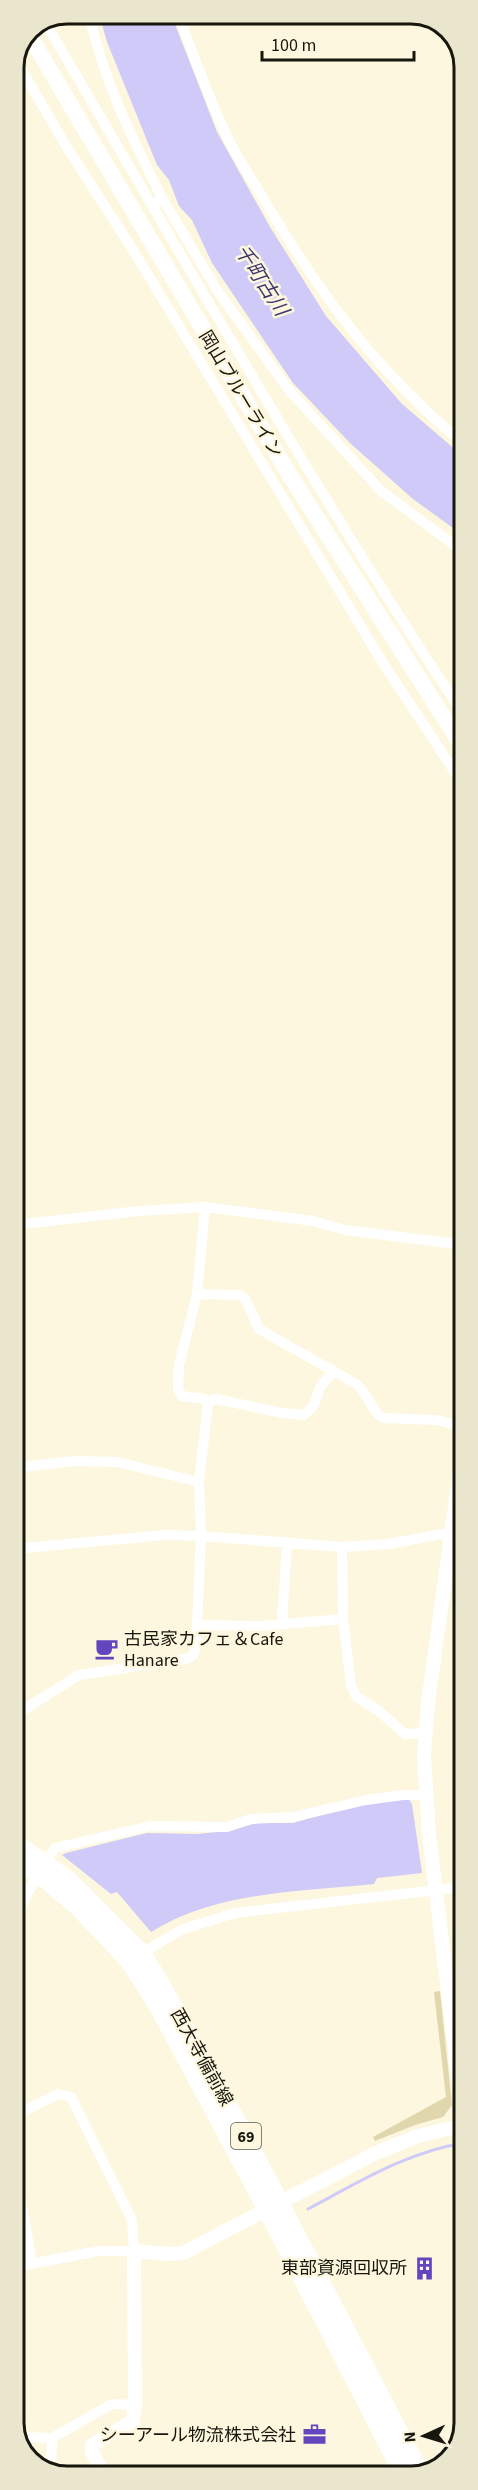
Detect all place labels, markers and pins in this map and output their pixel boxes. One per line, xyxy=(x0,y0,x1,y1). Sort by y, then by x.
place label: 古民家カフェ＆Cafe Hanare xyxy=(124,1627,283,1673)
cafe icon: 古民家カフェ＆Cafe Hanare xyxy=(93,1636,119,1662)
building icon: 東部資源回収所 xyxy=(412,2255,438,2281)
place label: 東部資源回収所 xyxy=(281,2256,407,2281)
office icon: シーアール物流株式会社 xyxy=(301,2422,327,2448)
place label: シーアール物流株式会社 xyxy=(100,2423,296,2448)

